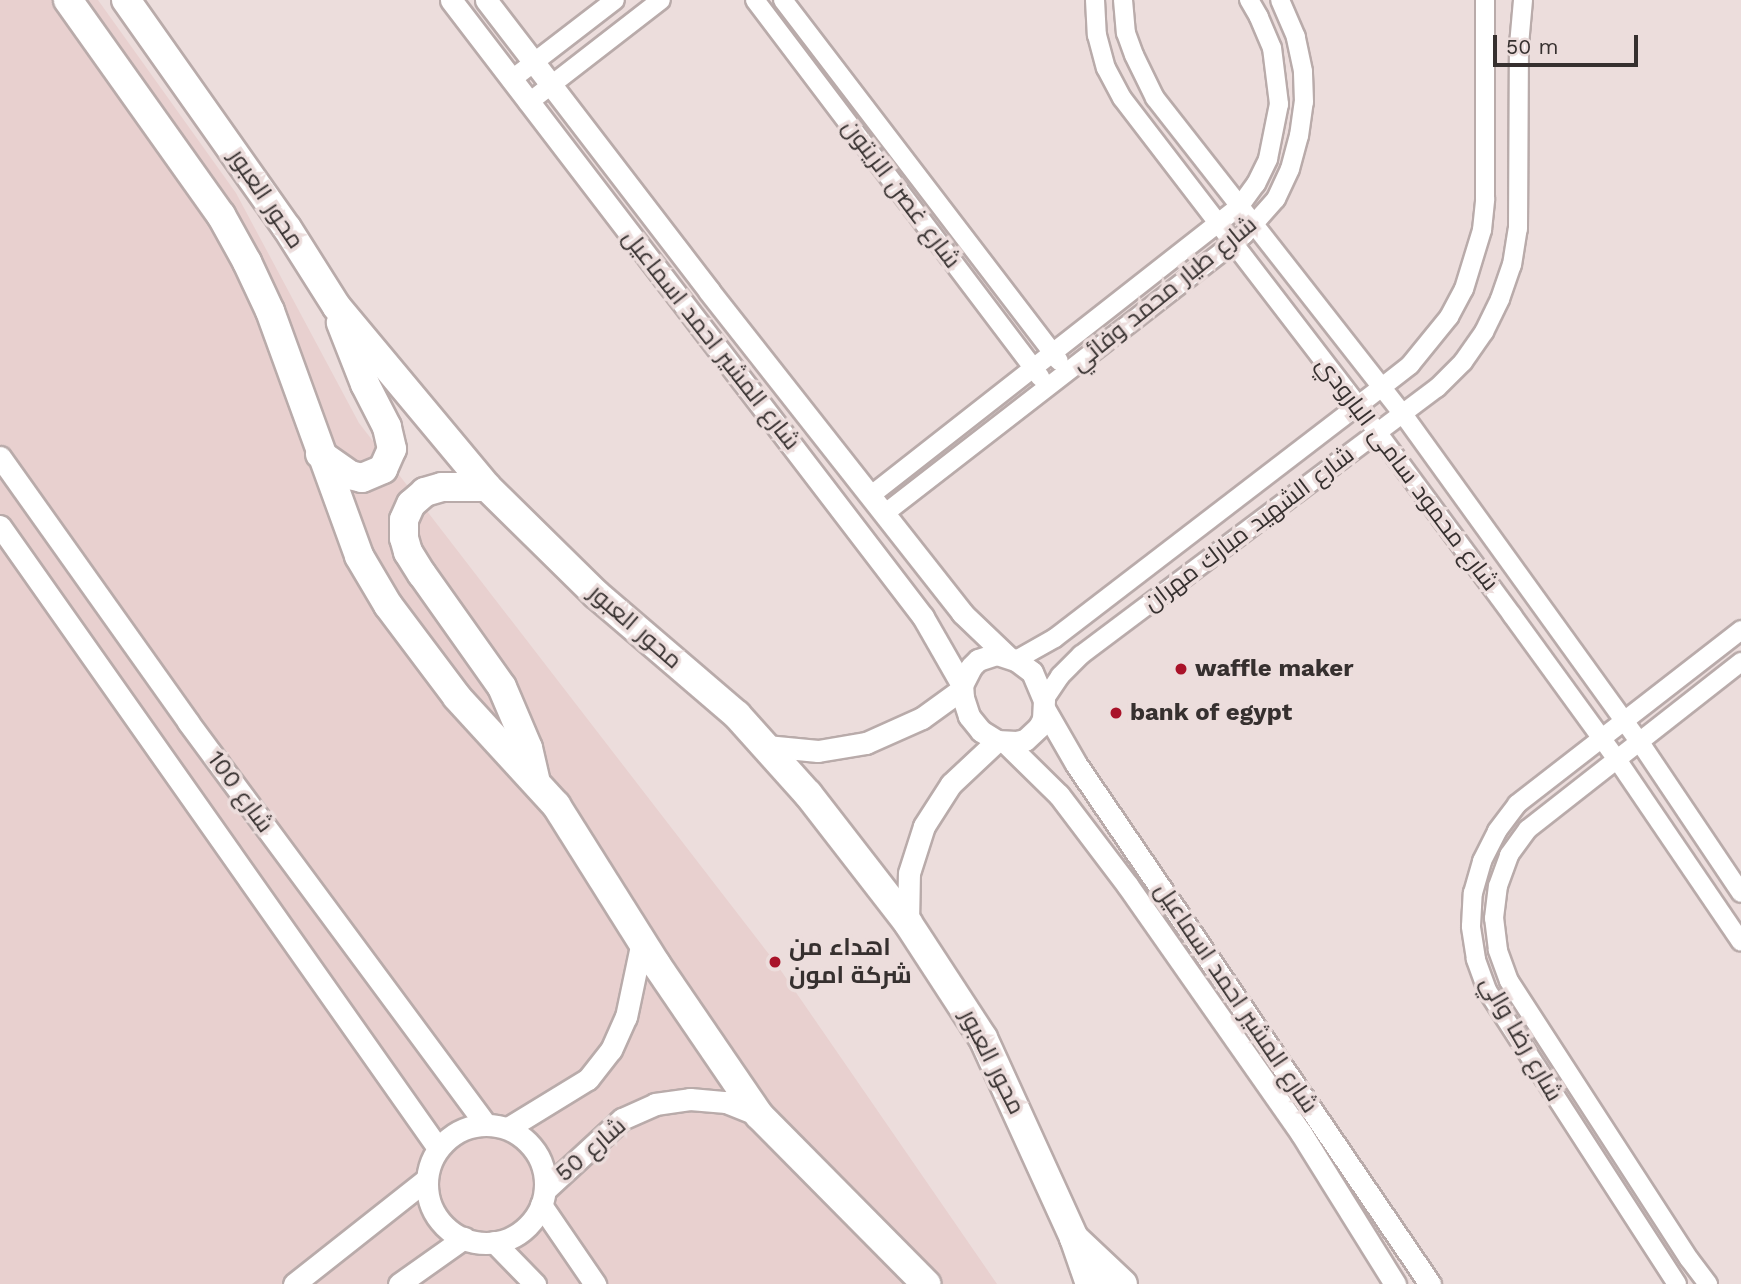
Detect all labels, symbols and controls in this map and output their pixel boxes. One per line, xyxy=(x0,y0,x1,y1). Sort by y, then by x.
scale bar xyxy=(1496,21,1641,65)
text: 50 m xyxy=(1506,34,1558,59)
street label: شارع غصن الزيتون xyxy=(836,114,966,274)
street label: محور العبور xyxy=(222,144,310,254)
street label: شارع طيار محمد وفائي xyxy=(1065,210,1263,378)
street label: شارع المشير احمد اسماعيل xyxy=(616,224,806,456)
street label: شارع محمود سامى البارودي xyxy=(1309,351,1505,597)
street label: شارع الشهيد مبارك مهران xyxy=(1138,440,1360,618)
street label: محور العبور xyxy=(583,579,687,675)
place label: waffle maker xyxy=(1195,655,1353,683)
marker: waffle maker xyxy=(1173,661,1189,677)
place label: bank of egypt xyxy=(1130,699,1293,727)
marker: bank of egypt xyxy=(1108,705,1124,721)
street label: شارع 100 xyxy=(201,746,279,838)
street label: شارع المشير احمد اسماعيل xyxy=(1148,877,1324,1119)
place label: اهداء من شركة امون xyxy=(789,934,912,990)
marker: اهداء من شركة امون xyxy=(767,954,783,970)
street label: شارع رضا والي xyxy=(1474,971,1568,1107)
street label: محور العبور xyxy=(953,1005,1031,1119)
street label: شارع 50 xyxy=(550,1112,632,1188)

